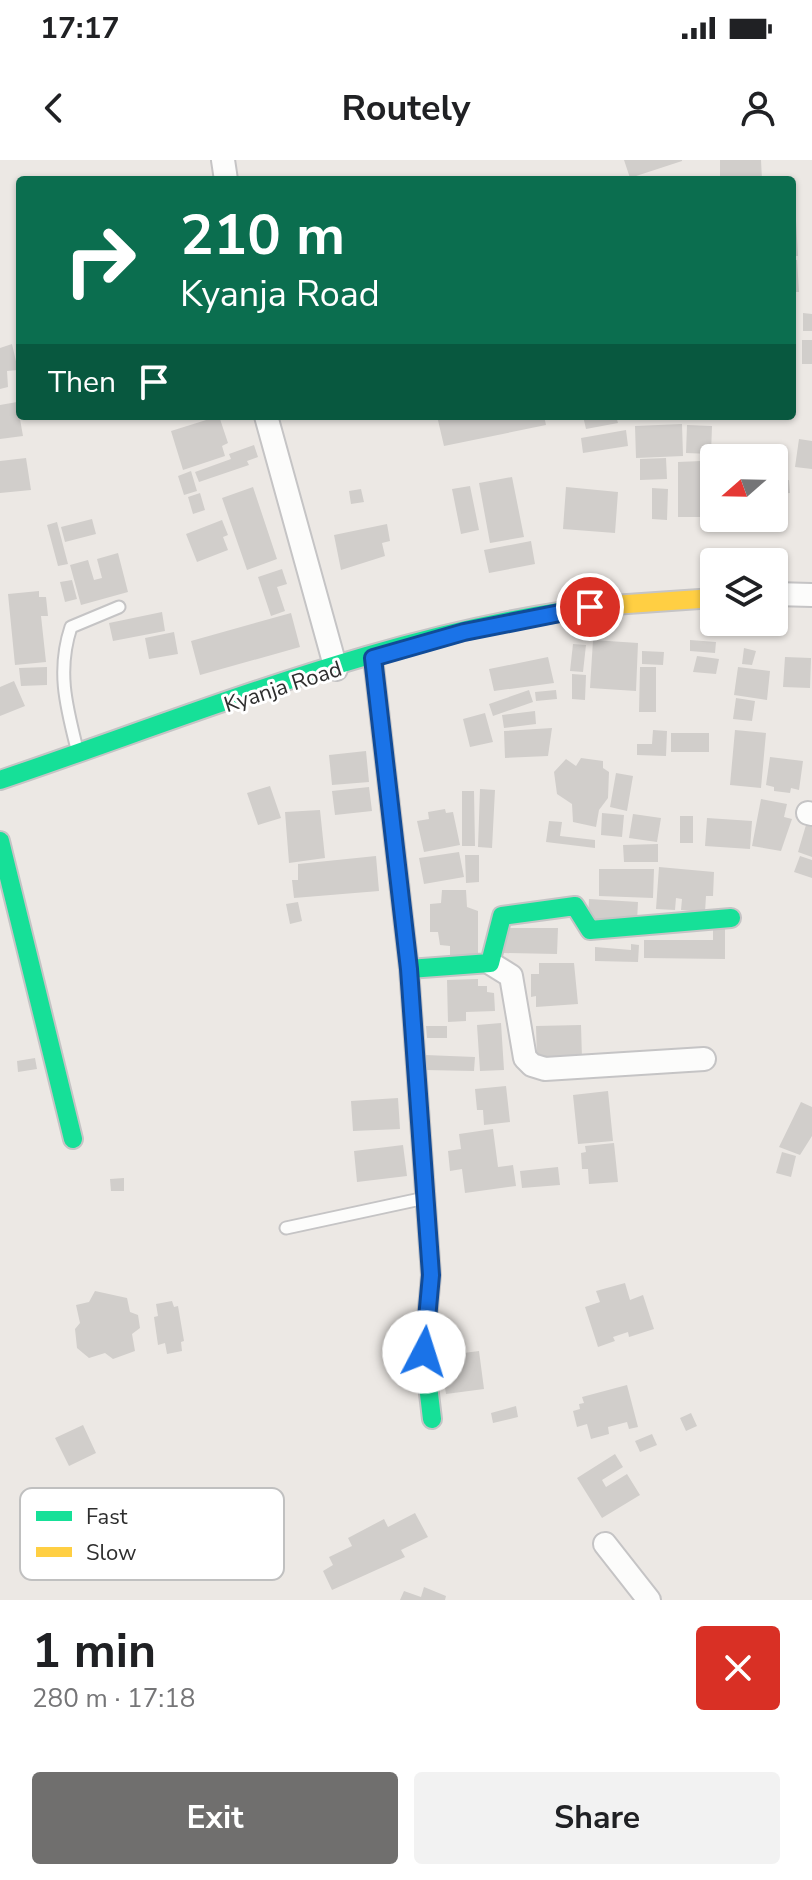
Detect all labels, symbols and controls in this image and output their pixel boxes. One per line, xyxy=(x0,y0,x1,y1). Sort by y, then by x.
text: 17:17 xyxy=(40,8,119,49)
text: Routely xyxy=(342,84,470,133)
icon: back xyxy=(32,86,76,130)
icon: person xyxy=(736,86,780,130)
text: 210 m xyxy=(180,197,345,274)
icon: right xyxy=(48,208,152,312)
text: Kyanja Road xyxy=(180,270,380,319)
icon: arrive xyxy=(132,360,176,404)
text: Then xyxy=(48,362,116,403)
north arrow xyxy=(700,444,788,532)
map controls xyxy=(700,444,788,636)
button: layers xyxy=(700,548,788,636)
pin xyxy=(556,573,624,641)
icon: arrive xyxy=(568,585,612,629)
street label: Kyanja Road xyxy=(220,654,346,720)
position arrow xyxy=(382,1310,466,1394)
legend xyxy=(20,1488,284,1580)
text: Fast xyxy=(86,1502,128,1532)
text: Slow xyxy=(86,1538,137,1568)
text: 1 min xyxy=(32,1618,156,1684)
button: close xyxy=(696,1626,780,1710)
text: 280 m · 17:18 xyxy=(32,1681,195,1716)
button: Exit xyxy=(32,1772,398,1864)
button: Share xyxy=(414,1772,780,1864)

